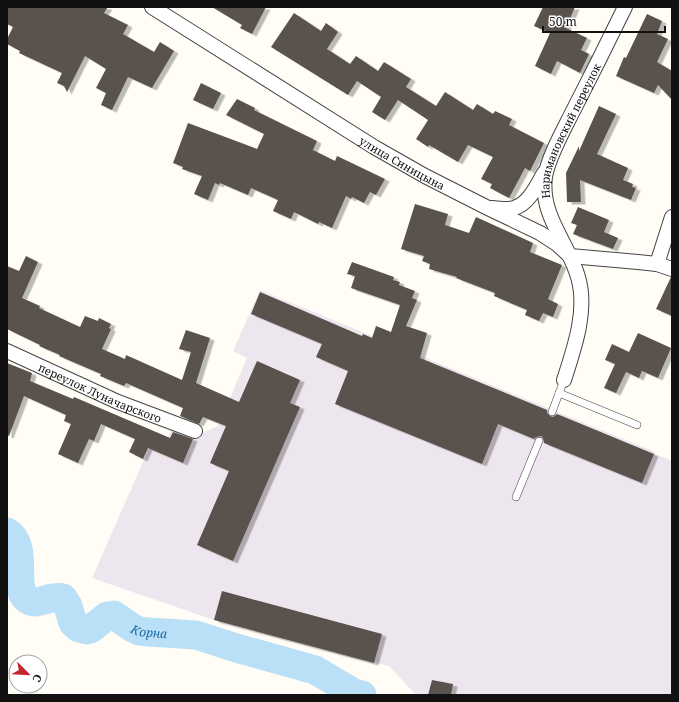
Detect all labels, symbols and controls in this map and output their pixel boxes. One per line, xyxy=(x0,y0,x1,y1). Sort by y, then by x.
scale bar xyxy=(543,8,665,34)
text: 50 m xyxy=(549,13,577,30)
street label: Наримановский переулок xyxy=(537,60,604,199)
street label: улица Синицына xyxy=(357,132,448,193)
street label: переулок Луначарского xyxy=(36,359,164,425)
water label: Корна xyxy=(127,619,168,642)
north arrow xyxy=(8,654,48,694)
text: С xyxy=(29,672,46,685)

